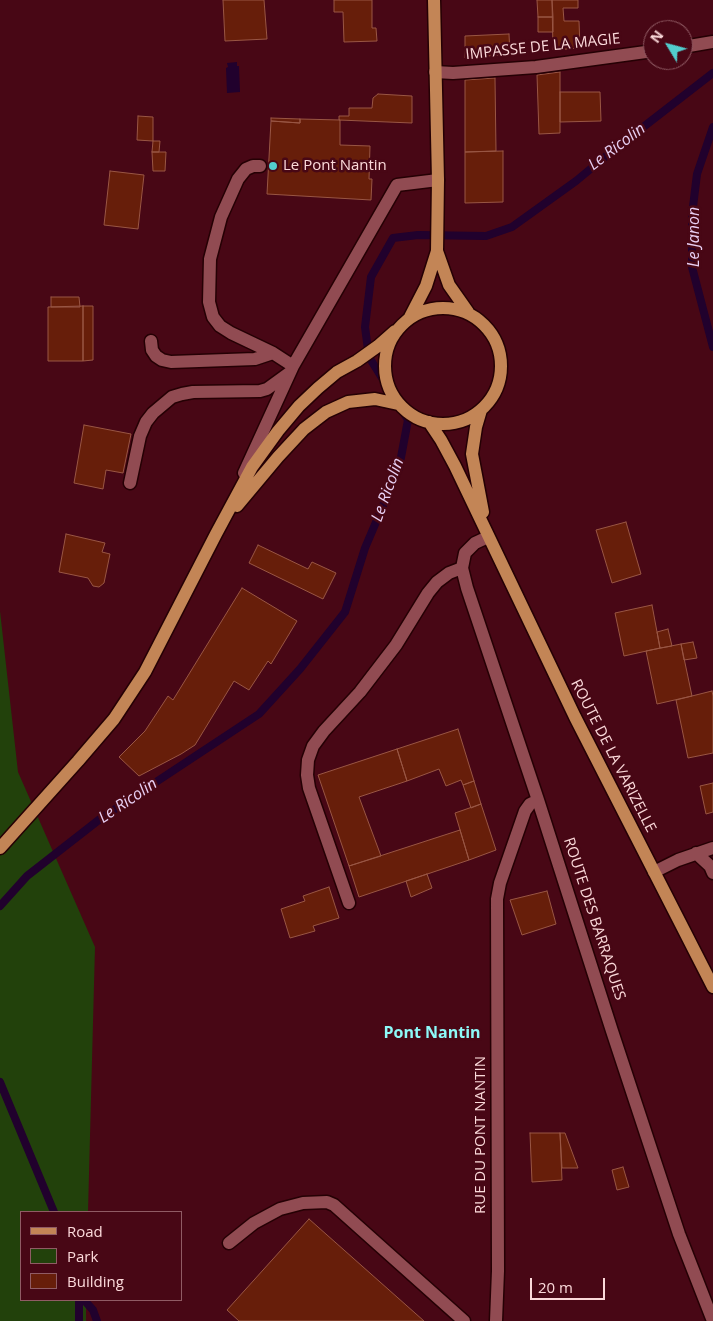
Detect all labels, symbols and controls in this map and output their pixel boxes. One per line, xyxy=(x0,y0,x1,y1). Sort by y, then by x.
north arrow xyxy=(643,20,693,70)
text: N xyxy=(645,26,667,47)
street label: IMPASSE DE LA MAGIE xyxy=(465,30,621,64)
water label: Le Ricolin xyxy=(585,119,649,175)
place label: Le Pont Nantin xyxy=(283,157,387,175)
marker: Le Pont Nantin xyxy=(267,160,279,172)
water label: Le Janon xyxy=(684,207,704,267)
water label: Le Ricolin xyxy=(368,455,408,525)
street label: ROUTE DE LA VARIZELLE xyxy=(567,676,659,836)
water label: Le Ricolin xyxy=(95,774,161,828)
street label: ROUTE DES BARRAQUES xyxy=(559,835,629,1003)
district label: Pont Nantin xyxy=(383,1023,481,1043)
street label: RUE DU PONT NANTIN xyxy=(472,1056,490,1214)
legend xyxy=(20,1211,182,1301)
text: Road xyxy=(67,1221,103,1241)
text: Park xyxy=(67,1246,98,1266)
scale bar xyxy=(533,1268,608,1300)
text: Building xyxy=(67,1271,124,1291)
text: 20 m xyxy=(538,1277,573,1297)

